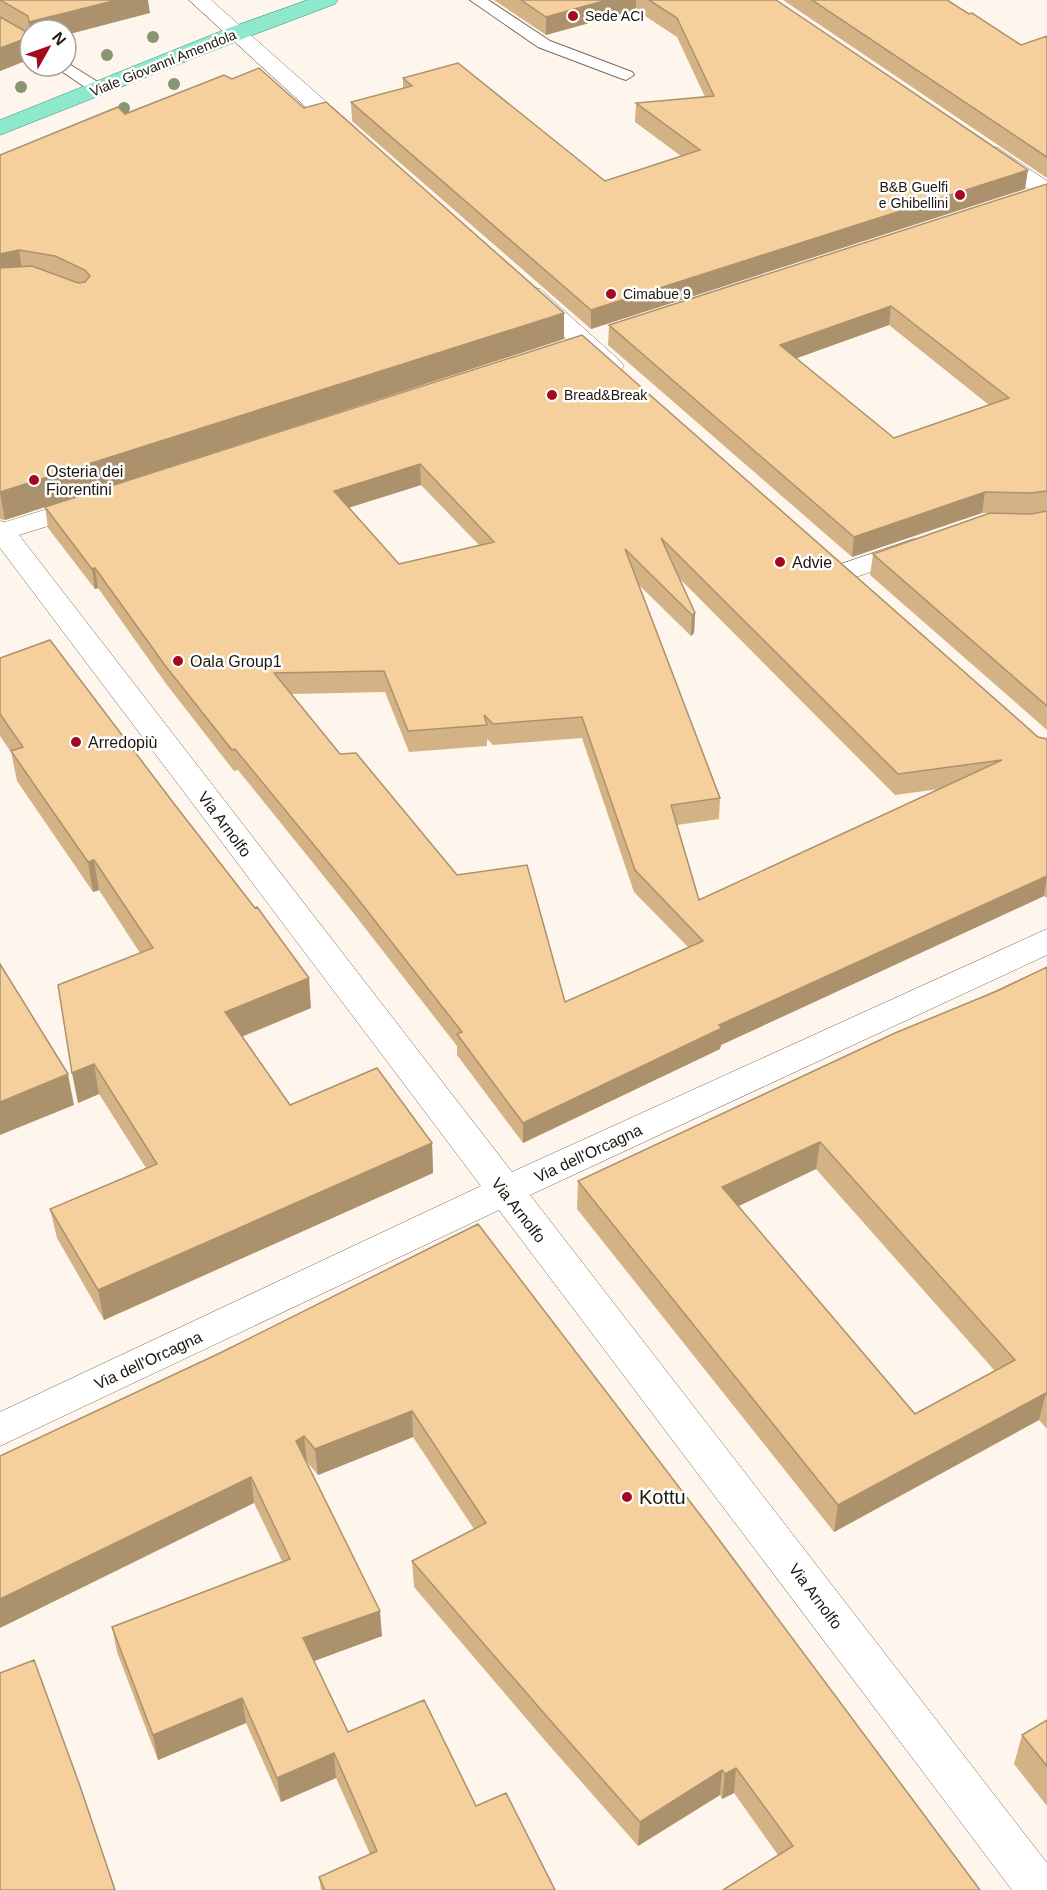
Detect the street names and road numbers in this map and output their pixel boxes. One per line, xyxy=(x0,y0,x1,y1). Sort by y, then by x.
street label: Viale Giovanni Amendola xyxy=(88,26,239,100)
street label: Via Arnolfo xyxy=(195,788,255,860)
street label: Via dell'Orcagna xyxy=(532,1121,645,1186)
street label: Via Arnolfo xyxy=(488,1175,549,1246)
street label: Via dell'Orcagna xyxy=(92,1328,205,1393)
street label: Via Arnolfo xyxy=(786,1560,846,1632)

